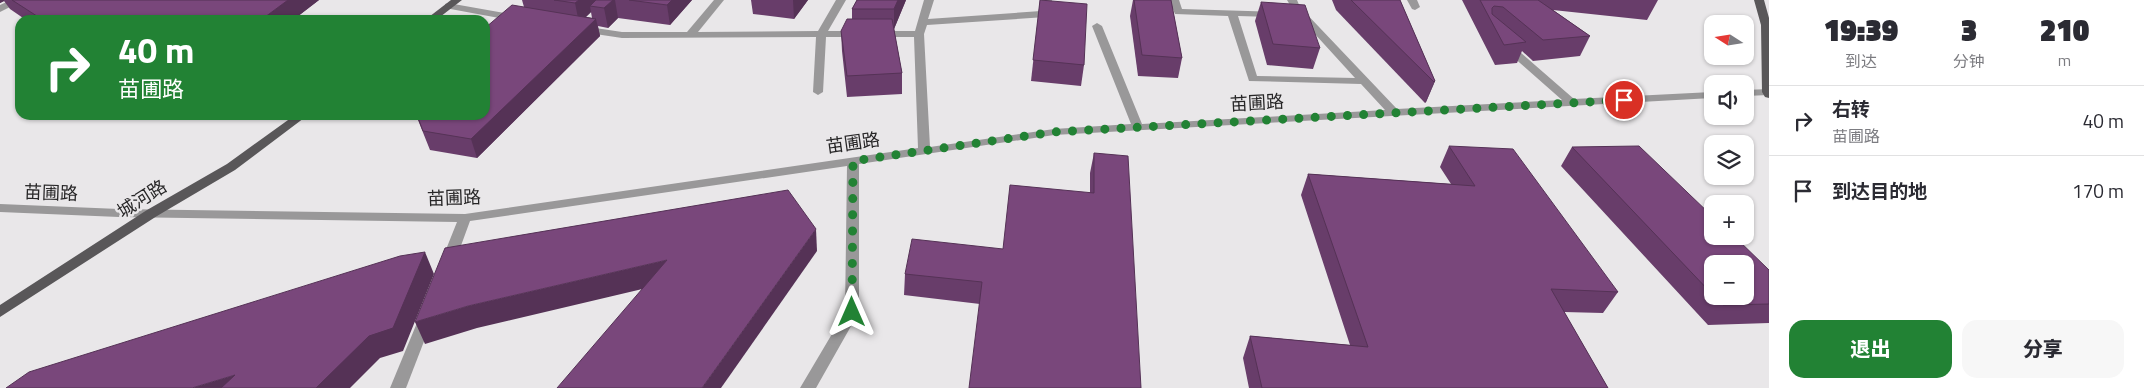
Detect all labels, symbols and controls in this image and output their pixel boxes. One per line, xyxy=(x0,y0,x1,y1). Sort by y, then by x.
text: 19:39 xyxy=(1824,7,1898,53)
text: 3 xyxy=(1961,7,1977,53)
text: 210 xyxy=(2040,7,2089,53)
north arrow xyxy=(1704,15,1754,65)
map controls xyxy=(1704,15,1754,305)
text: 40 m xyxy=(118,23,194,77)
icon: right xyxy=(35,35,100,100)
text: m xyxy=(2058,48,2071,72)
text: 到达 xyxy=(1845,49,1877,73)
text: 分钟 xyxy=(1953,49,1985,73)
text: 苗圃路 xyxy=(118,72,184,106)
button: sound xyxy=(1704,75,1754,125)
pin xyxy=(1603,79,1645,121)
icon: arrive xyxy=(1610,86,1638,114)
street label: 苗圃路 xyxy=(1229,88,1285,117)
text: 右转 xyxy=(1832,94,1870,123)
text: 40 m xyxy=(2083,106,2124,135)
icon: right xyxy=(1789,107,1817,135)
text: 苗圃路 xyxy=(1832,124,1880,148)
street label: 苗圃路 xyxy=(824,125,882,160)
button: layers xyxy=(1704,135,1754,185)
street label: 城河路 xyxy=(112,173,172,224)
text: 到达目的地 xyxy=(1832,176,1927,205)
text: 170 m xyxy=(2072,176,2124,205)
icon: arrive xyxy=(1789,177,1817,205)
street label: 苗圃路 xyxy=(24,178,78,207)
street label: 苗圃路 xyxy=(427,183,481,212)
button: + xyxy=(1704,195,1754,245)
button: − xyxy=(1704,255,1754,305)
position arrow xyxy=(825,285,877,337)
button: 退出 xyxy=(1789,320,1952,378)
button: 分享 xyxy=(1962,320,2124,378)

